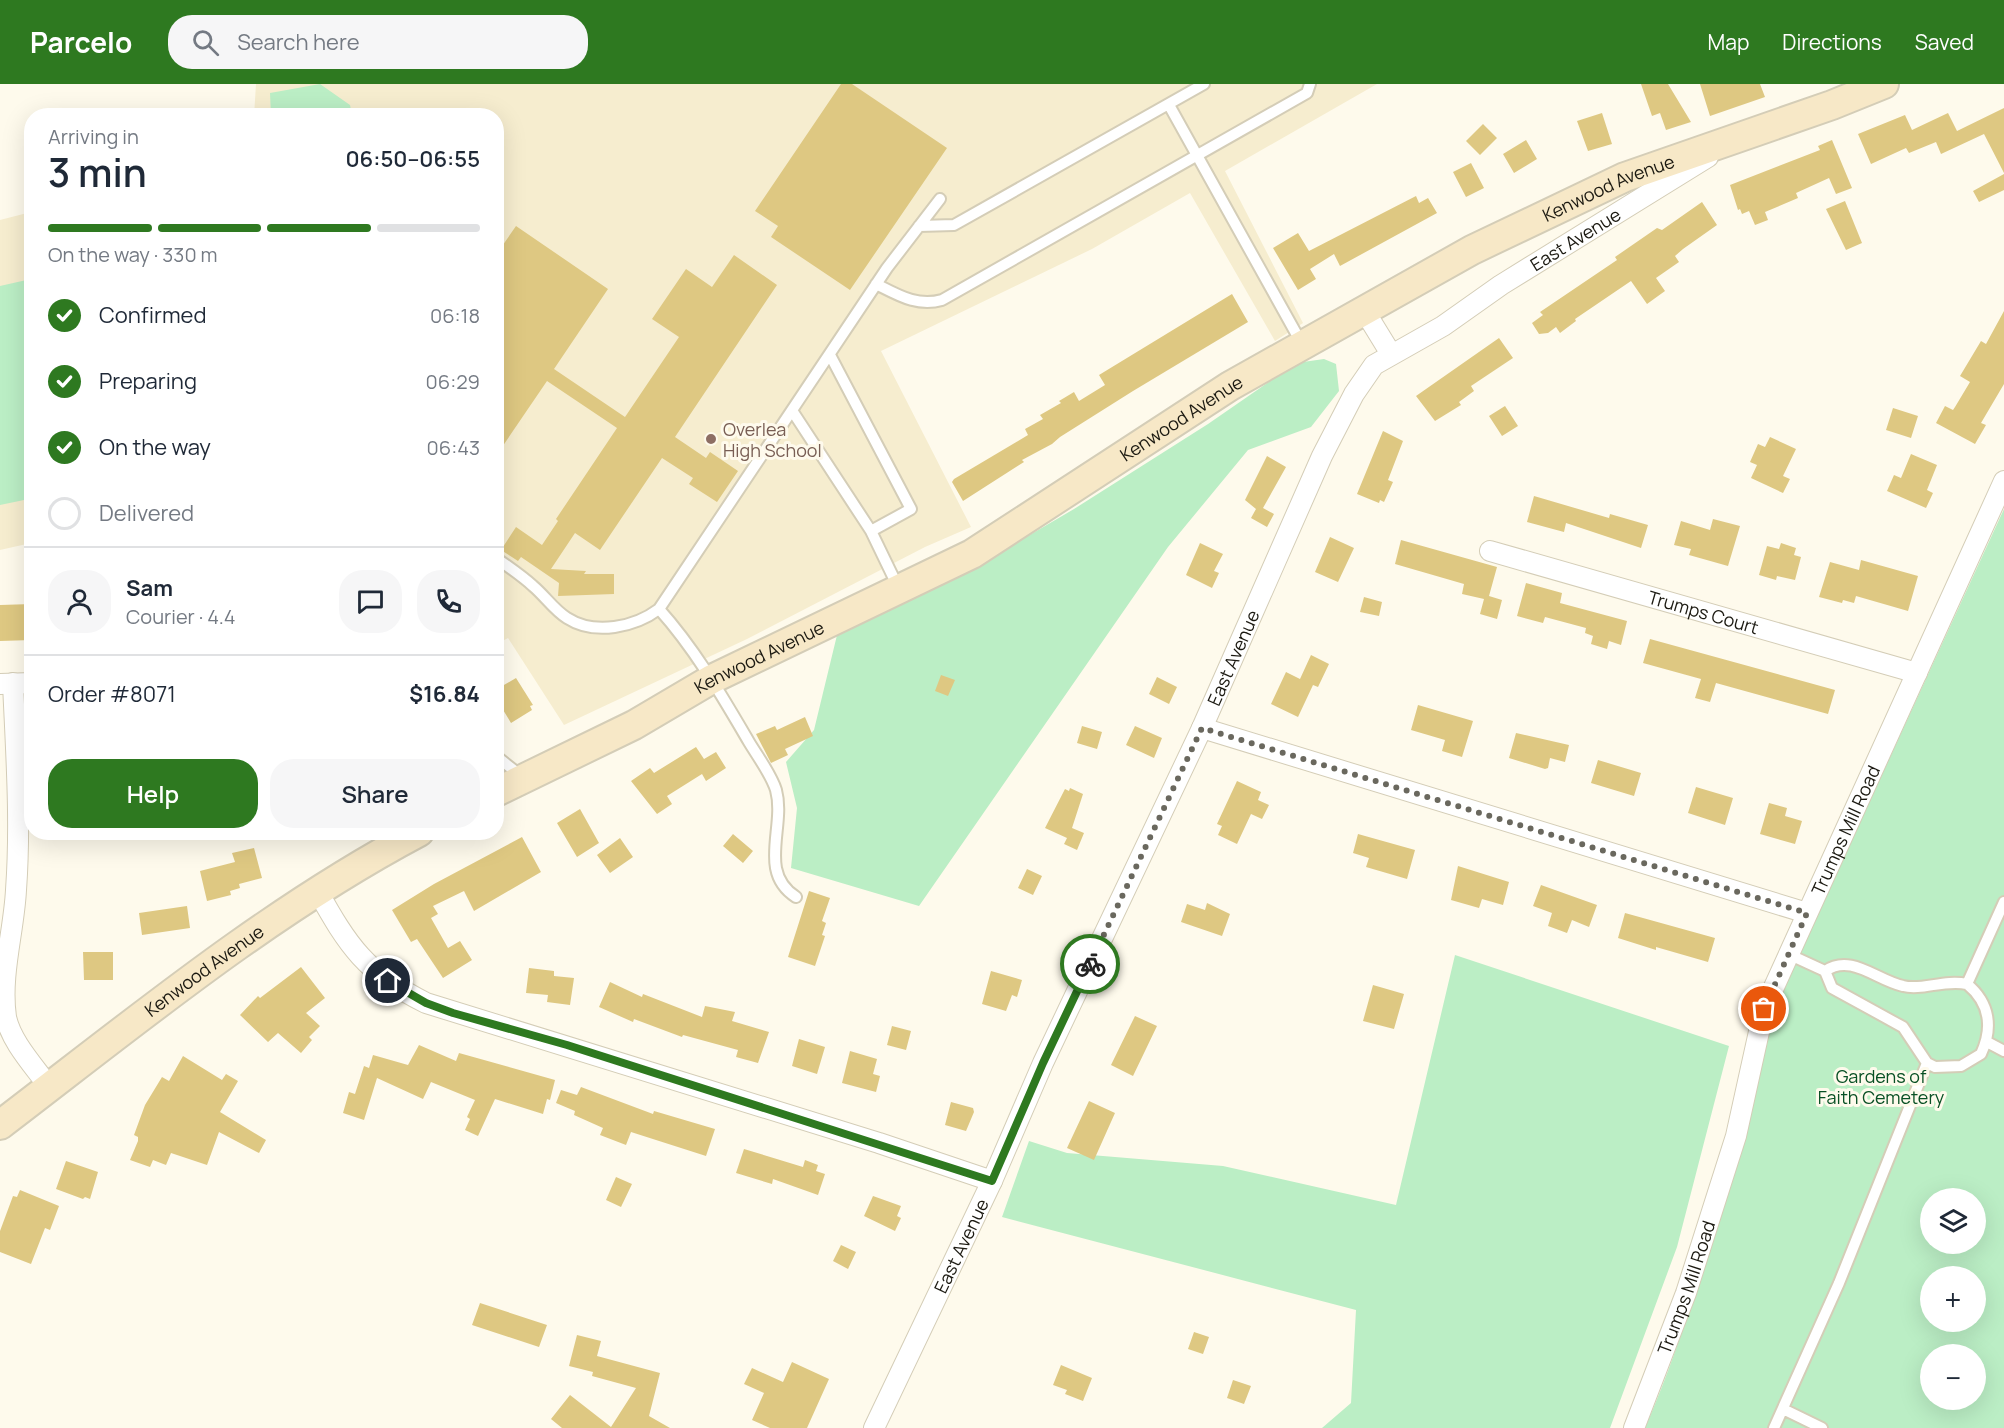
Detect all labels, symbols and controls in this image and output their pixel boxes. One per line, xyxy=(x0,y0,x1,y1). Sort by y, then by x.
search box xyxy=(168,15,588,69)
text: Parcelo xyxy=(30,23,132,61)
icon: search xyxy=(189,26,222,59)
text: Search here xyxy=(237,27,360,57)
text: Map xyxy=(1708,28,1749,56)
text: Directions xyxy=(1782,28,1882,56)
text: Saved xyxy=(1915,28,1974,56)
text: Arriving in xyxy=(48,123,139,150)
text: 06:50–06:55 xyxy=(345,144,480,174)
text: 3 min xyxy=(48,145,147,199)
street label: Kenwood Avenue xyxy=(1538,149,1677,227)
street label: East Avenue xyxy=(1525,202,1625,276)
text: On the way · 330 m xyxy=(48,241,218,268)
icon: check xyxy=(48,299,81,332)
text: Confirmed xyxy=(99,300,207,330)
text: 06:18 xyxy=(430,302,480,329)
icon: check xyxy=(48,365,81,398)
text: Preparing xyxy=(99,366,197,396)
text: 06:29 xyxy=(426,368,480,395)
street label: Kenwood Avenue xyxy=(1115,369,1247,467)
place label: Overlea High School xyxy=(723,417,822,462)
icon: check xyxy=(48,431,81,464)
text: On the way xyxy=(99,432,211,462)
marker: Overlea High School xyxy=(704,432,718,446)
text: 06:43 xyxy=(427,434,480,461)
text: Delivered xyxy=(99,498,194,528)
button: person xyxy=(48,570,111,633)
button: chat xyxy=(339,570,402,633)
button: phone xyxy=(417,570,480,633)
text: Sam xyxy=(126,573,173,603)
street label: Trumps Court xyxy=(1645,585,1762,639)
text: Courier · 4.4 xyxy=(126,603,236,630)
street label: East Avenue xyxy=(1201,606,1265,709)
street label: Kenwood Avenue xyxy=(690,615,828,699)
text: Order #8071 xyxy=(48,679,176,709)
text: $16.84 xyxy=(409,679,480,709)
button: Help xyxy=(48,759,258,828)
button: Share xyxy=(270,759,480,828)
street label: Trumps Mill Road xyxy=(1805,761,1885,899)
street label: Kenwood Avenue xyxy=(140,919,268,1022)
courier xyxy=(1060,934,1120,994)
icon: bike xyxy=(1074,948,1107,981)
pin xyxy=(362,955,413,1006)
icon: home xyxy=(371,964,404,997)
pin xyxy=(1738,983,1789,1034)
icon: bag xyxy=(1747,992,1780,1025)
park label: Gardens of Faith Cemetery xyxy=(1818,1064,1945,1109)
map controls xyxy=(1920,1188,1986,1410)
button: layers xyxy=(1920,1188,1986,1254)
street label: East Avenue xyxy=(928,1194,994,1297)
street label: Trumps Mill Road xyxy=(1652,1218,1720,1358)
button: + xyxy=(1920,1266,1986,1332)
button: − xyxy=(1920,1344,1986,1410)

